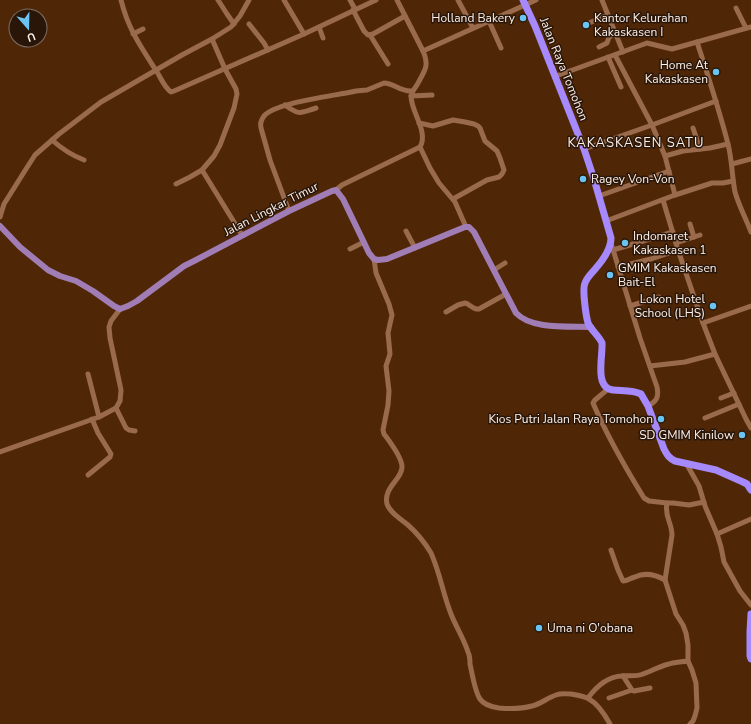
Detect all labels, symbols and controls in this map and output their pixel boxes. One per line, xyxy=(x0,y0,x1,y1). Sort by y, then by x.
north arrow xyxy=(8,8,48,48)
place label: Holland Bakery xyxy=(431,10,516,26)
place label: Kantor Kelurahan Kakaskasen I xyxy=(594,10,688,40)
marker: Holland Bakery xyxy=(518,13,528,23)
street label: Jalan Raya Tomohon xyxy=(536,14,592,123)
marker: Kantor Kelurahan Kakaskasen I xyxy=(581,20,591,30)
text: U xyxy=(25,28,38,45)
place label: Home At Kakaskasen xyxy=(645,57,709,87)
marker: Home At Kakaskasen xyxy=(711,67,721,77)
district label: KAKASKASEN SATU xyxy=(568,134,704,152)
place label: Ragey Von-Von xyxy=(591,171,675,187)
marker: Ragey Von-Von xyxy=(578,174,588,184)
street label: Jalan Lingkar Timur xyxy=(220,178,322,240)
place label: Indomaret Kakaskasen 1 xyxy=(633,228,707,258)
marker: Indomaret Kakaskasen 1 xyxy=(620,238,630,248)
place label: GMIM Kakaskasen Bait-El xyxy=(618,260,717,290)
marker: GMIM Kakaskasen Bait-El xyxy=(605,270,615,280)
place label: Lokon Hotel School (LHS) xyxy=(635,291,705,321)
marker: Lokon Hotel School (LHS) xyxy=(708,301,718,311)
place label: Kios Putri Jalan Raya Tomohon xyxy=(488,411,653,427)
marker: Kios Putri Jalan Raya Tomohon xyxy=(656,414,666,424)
place label: SD GMIM Kinilow xyxy=(639,427,734,443)
marker: SD GMIM Kinilow xyxy=(737,430,747,440)
place label: Uma ni O'obana xyxy=(547,620,633,636)
marker: Uma ni O'obana xyxy=(534,623,544,633)

